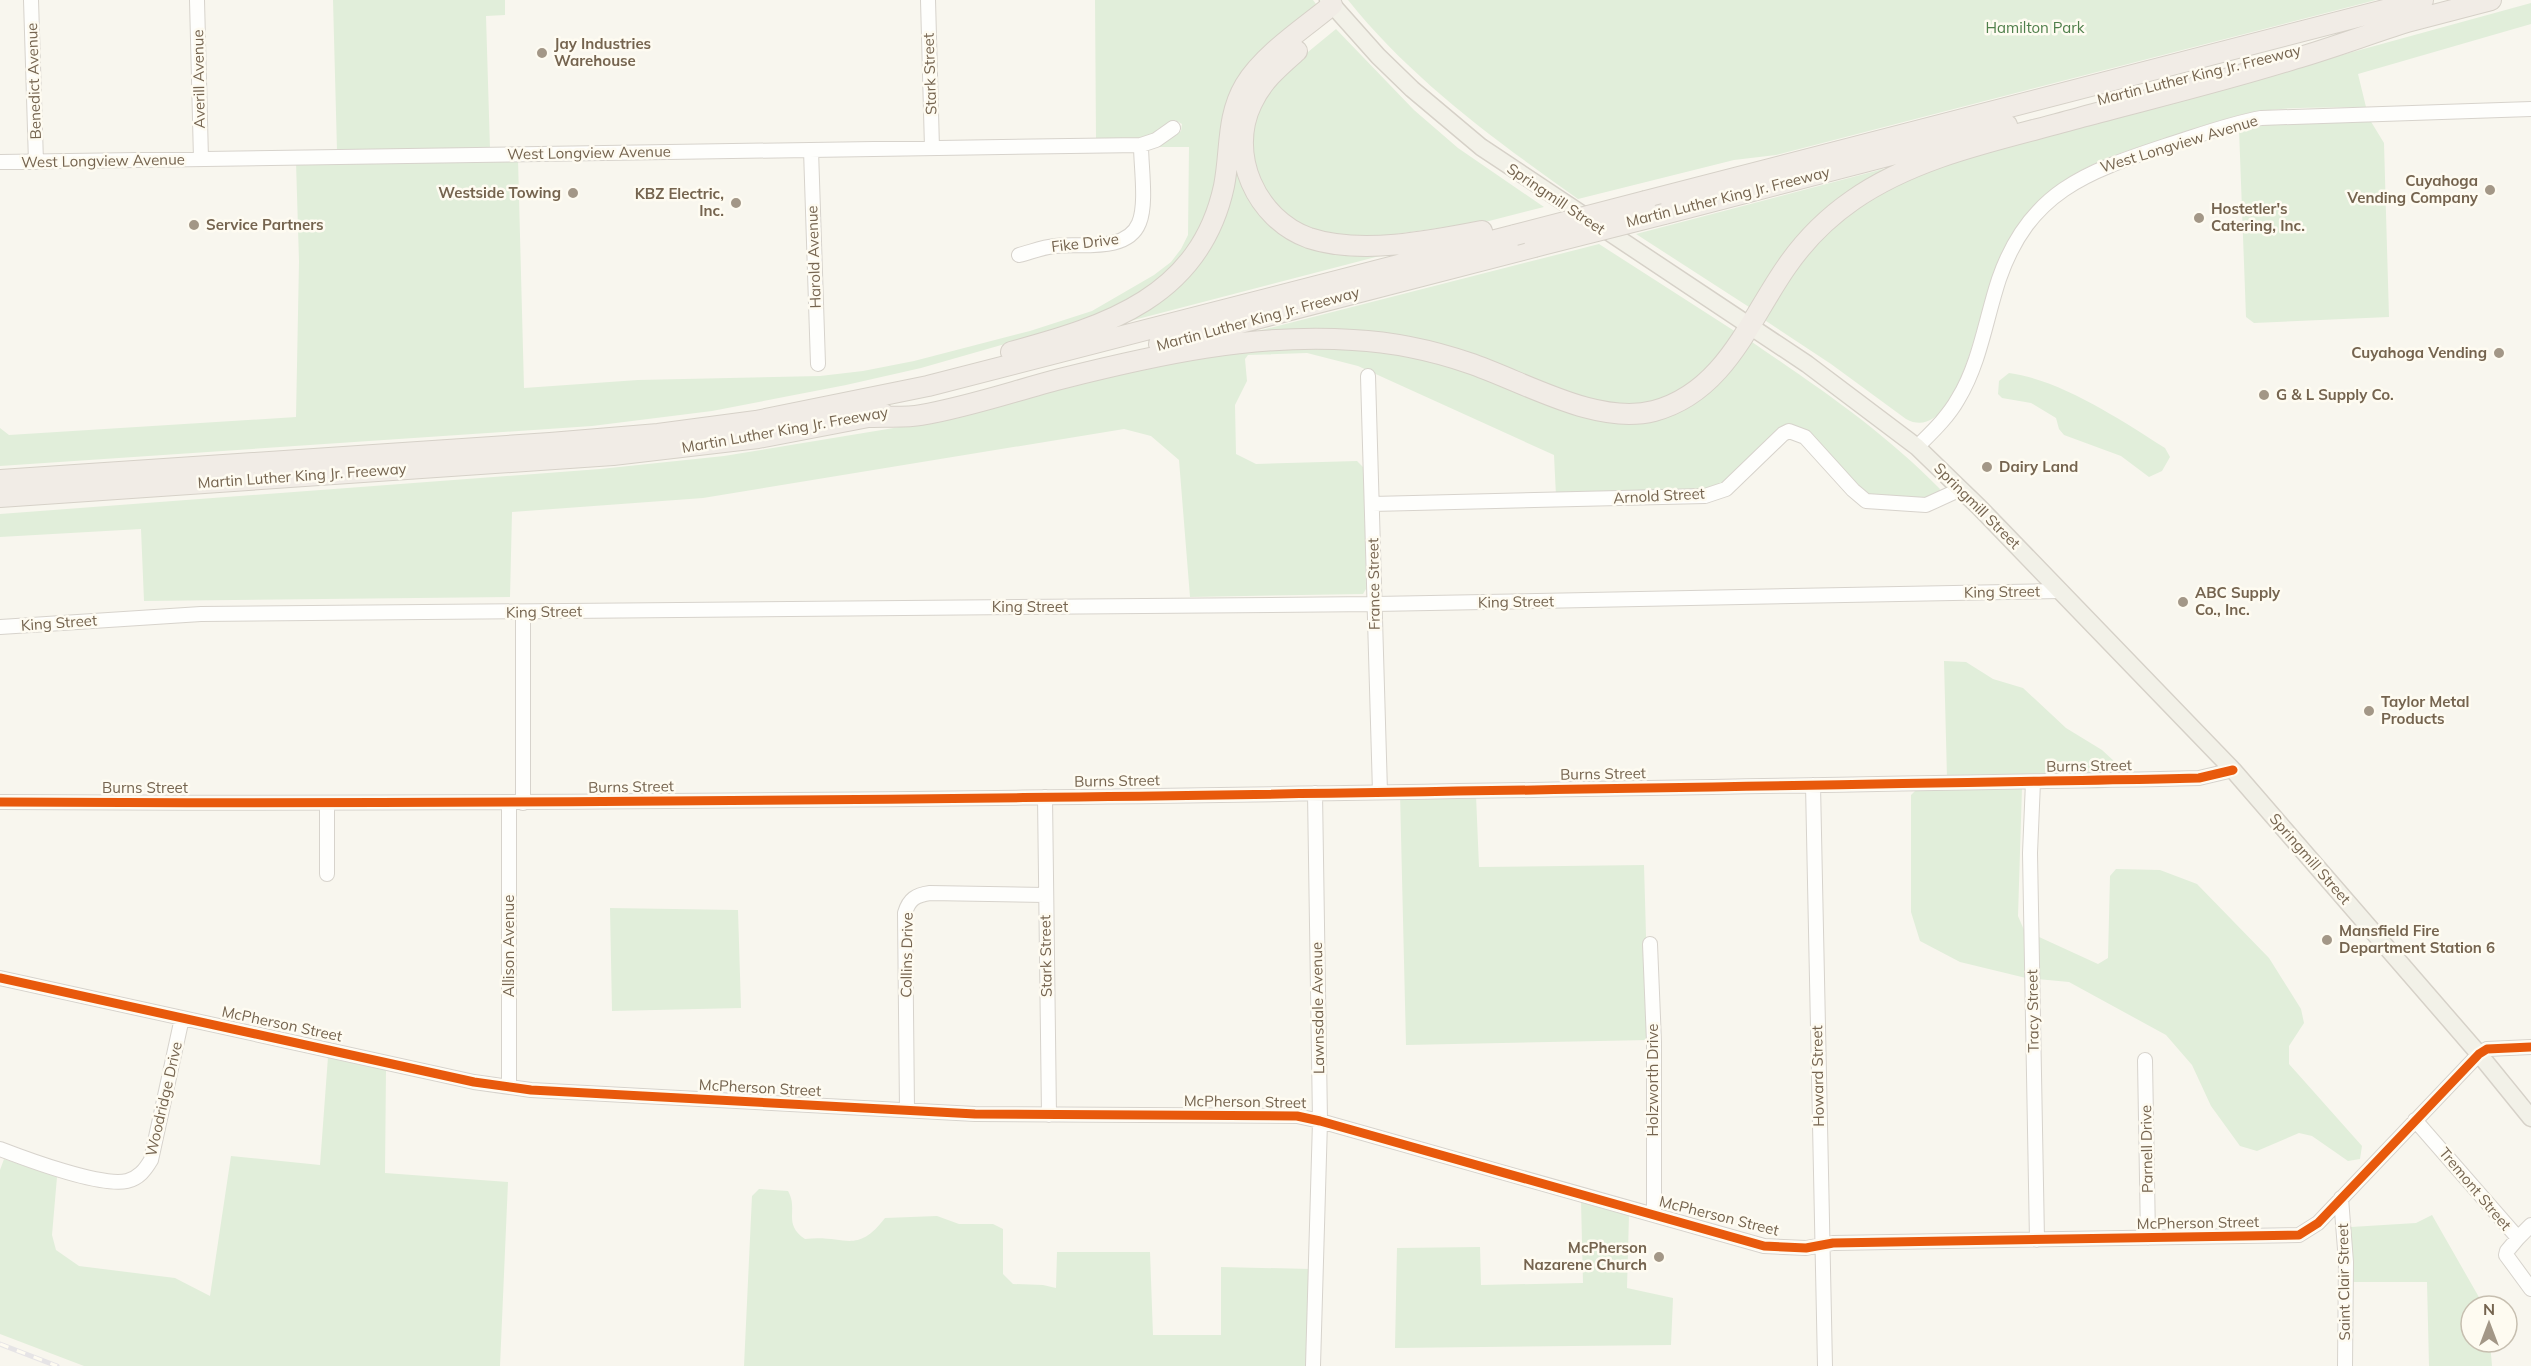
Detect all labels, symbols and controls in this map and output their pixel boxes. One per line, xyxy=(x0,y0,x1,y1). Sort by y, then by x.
park label: Hamilton Park xyxy=(1986,18,2085,37)
street label: Benedict Avenue xyxy=(22,22,45,140)
street label: Averill Avenue xyxy=(188,29,209,129)
street label: Stark Street xyxy=(919,33,940,115)
place label: Jay Industries Warehouse xyxy=(554,34,651,70)
street label: Martin Luther King Jr. Freeway xyxy=(2095,40,2303,109)
marker: Jay Industries Warehouse xyxy=(535,46,549,60)
street label: West Longview Avenue xyxy=(2098,110,2260,177)
street label: West Longview Avenue xyxy=(507,142,671,163)
street label: West Longview Avenue xyxy=(21,150,185,171)
street label: Springmill Street xyxy=(1504,159,1609,238)
street label: Martin Luther King Jr. Freeway xyxy=(1624,162,1832,231)
place label: Cuyahoga Vending Company xyxy=(2346,171,2479,207)
place label: Westside Towing xyxy=(438,183,561,202)
marker: Cuyahoga Vending Company xyxy=(2483,183,2497,197)
place label: KBZ Electric, Inc. xyxy=(635,184,724,220)
marker: Westside Towing xyxy=(566,186,580,200)
marker: KBZ Electric, Inc. xyxy=(729,196,743,210)
place label: Hostetler's Catering, Inc. xyxy=(2211,199,2305,235)
street label: Harold Avenue xyxy=(802,205,825,309)
marker: Hostetler's Catering, Inc. xyxy=(2192,211,2206,225)
place label: Service Partners xyxy=(206,215,324,234)
marker: Service Partners xyxy=(187,218,201,232)
street label: Fike Drive xyxy=(1050,229,1120,256)
street label: Martin Luther King Jr. Freeway xyxy=(1154,282,1361,355)
place label: Cuyahoga Vending xyxy=(2351,343,2487,362)
marker: Cuyahoga Vending xyxy=(2492,346,2506,360)
place label: G & L Supply Co. xyxy=(2276,385,2394,404)
marker: G & L Supply Co. xyxy=(2257,388,2271,402)
street label: Martin Luther King Jr. Freeway xyxy=(680,402,890,457)
place label: Dairy Land xyxy=(1999,457,2078,476)
street label: Springmill Street xyxy=(1930,458,2025,553)
street label: Martin Luther King Jr. Freeway xyxy=(197,459,407,492)
marker: Dairy Land xyxy=(1980,460,1994,474)
street label: Arnold Street xyxy=(1613,484,1705,507)
street label: France Street xyxy=(1363,538,1384,630)
street label: King Street xyxy=(1964,581,2040,602)
place label: ABC Supply Co., Inc. xyxy=(2195,583,2281,619)
street label: King Street xyxy=(1478,591,1554,612)
marker: ABC Supply Co., Inc. xyxy=(2176,595,2190,609)
street label: King Street xyxy=(992,597,1068,616)
street label: King Street xyxy=(506,601,582,622)
street label: King Street xyxy=(20,610,98,635)
place label: Taylor Metal Products xyxy=(2381,692,2469,728)
marker: Taylor Metal Products xyxy=(2362,704,2376,718)
street label: Burns Street xyxy=(2046,755,2132,776)
street label: Burns Street xyxy=(1560,763,1646,784)
street label: Burns Street xyxy=(1074,770,1160,791)
street label: Burns Street xyxy=(588,776,674,797)
street label: Burns Street xyxy=(102,778,188,797)
street label: Springmill Street xyxy=(2266,809,2355,908)
street label: Allison Avenue xyxy=(499,895,518,997)
street label: Collins Drive xyxy=(896,912,917,998)
street label: Stark Street xyxy=(1035,915,1056,997)
place label: Mansfield Fire Department Station 6 xyxy=(2339,921,2495,957)
marker: Mansfield Fire Department Station 6 xyxy=(2320,933,2334,947)
street label: Lawnsdale Avenue xyxy=(1307,942,1328,1074)
street label: Tracy Street xyxy=(2022,969,2043,1053)
street label: McPherson Street xyxy=(220,1001,344,1046)
street label: Holzworth Drive xyxy=(1643,1024,1662,1136)
street label: Howard Street xyxy=(1807,1025,1828,1127)
street label: Woodridge Drive xyxy=(141,1040,186,1158)
street label: McPherson Street xyxy=(698,1075,822,1100)
street label: McPherson Street xyxy=(1184,1091,1306,1112)
street label: Parnell Drive xyxy=(2136,1105,2157,1193)
street label: Tremont Street xyxy=(2435,1143,2516,1234)
street label: McPherson Street xyxy=(1657,1191,1781,1240)
street label: McPherson Street xyxy=(2137,1212,2259,1233)
street label: Saint Clair Street xyxy=(2333,1223,2354,1341)
place label: McPherson Nazarene Church xyxy=(1523,1238,1647,1274)
marker: McPherson Nazarene Church xyxy=(1652,1250,1666,1264)
north arrow xyxy=(2459,1294,2519,1354)
text: N xyxy=(2483,1299,2495,1319)

